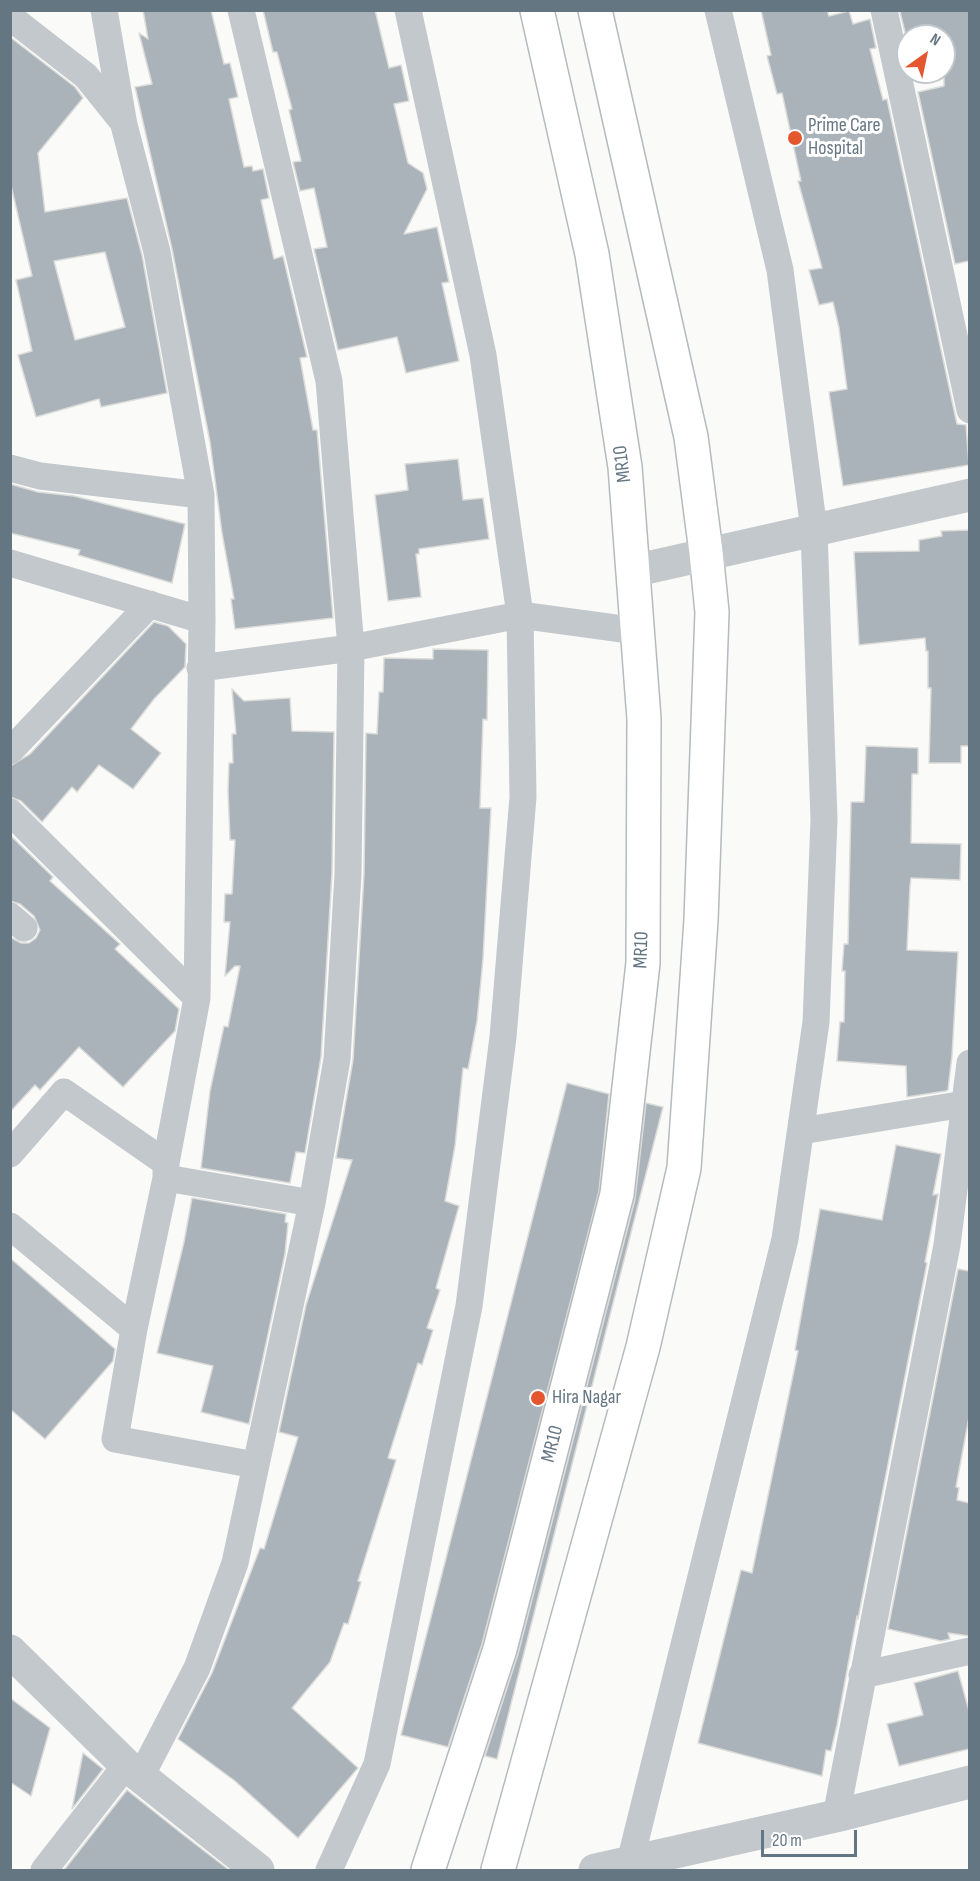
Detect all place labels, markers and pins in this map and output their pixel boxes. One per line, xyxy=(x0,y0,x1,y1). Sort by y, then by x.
place label: Prime Care Hospital xyxy=(808,114,880,161)
marker: Prime Care Hospital xyxy=(786,129,804,147)
place label: Hira Nagar xyxy=(552,1386,621,1410)
marker: Hira Nagar xyxy=(529,1389,547,1407)

